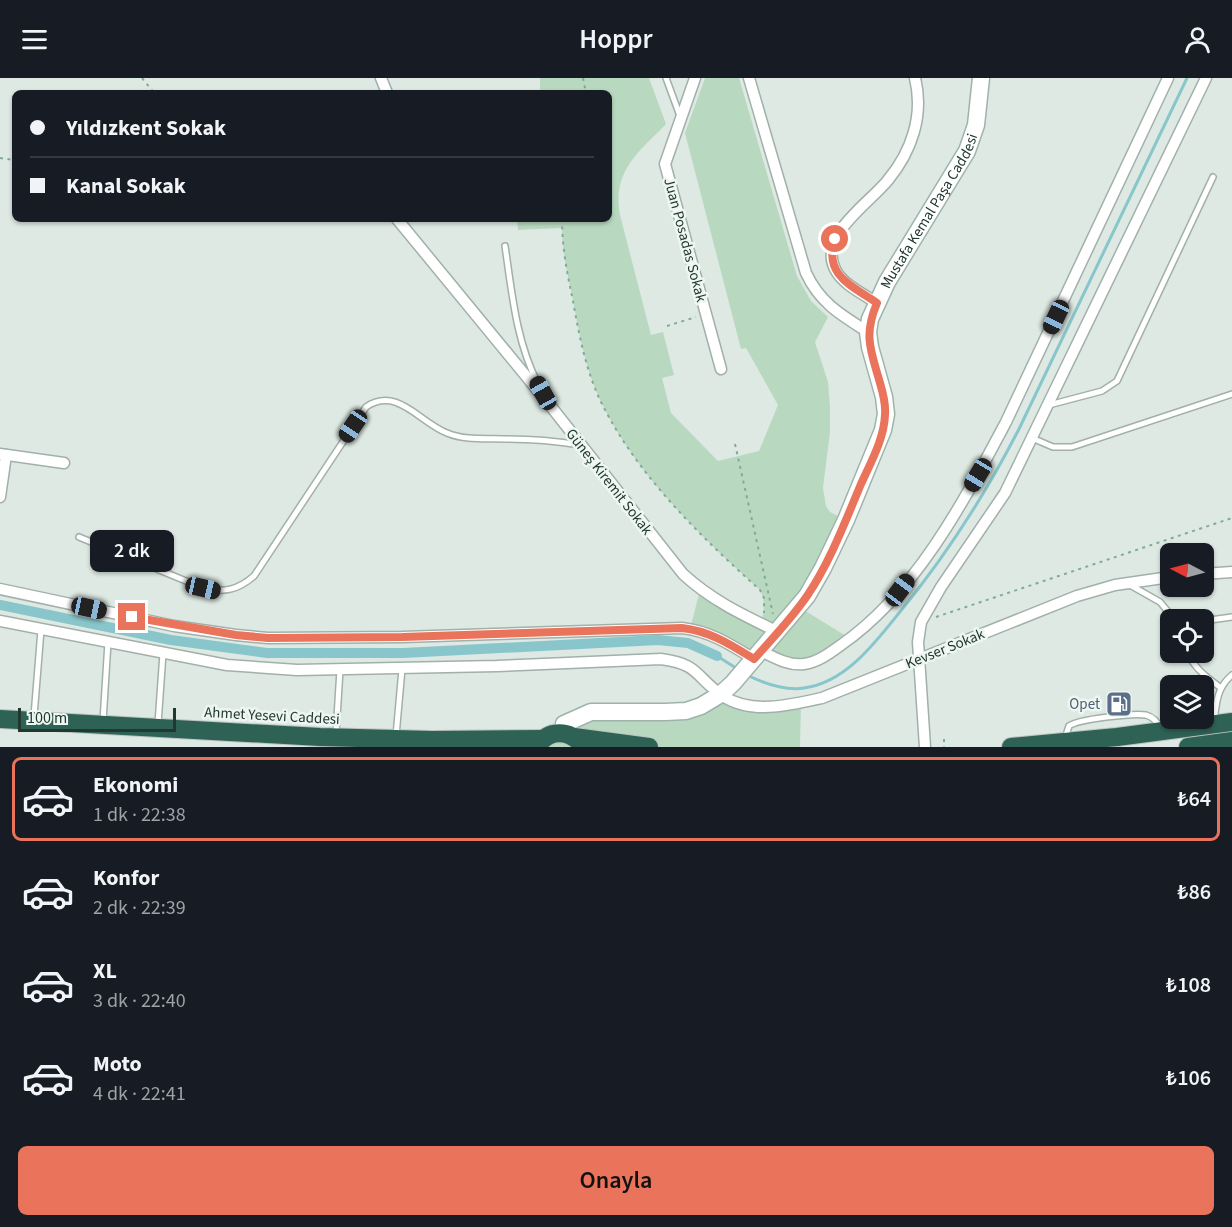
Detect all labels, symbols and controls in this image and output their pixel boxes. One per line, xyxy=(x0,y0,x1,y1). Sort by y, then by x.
text: Hoppr xyxy=(579,20,653,59)
icon: menu xyxy=(18,23,51,56)
icon: person xyxy=(1181,23,1214,56)
text: Yıldızkent Sokak xyxy=(66,112,226,144)
street label: Mustafa Kemal Paşa Caddesi xyxy=(875,131,983,292)
text: Kanal Sokak xyxy=(66,170,186,202)
street label: Juan Posadas Sokak xyxy=(658,176,712,305)
route start xyxy=(821,225,848,252)
car xyxy=(1040,297,1072,337)
car xyxy=(526,373,560,413)
car xyxy=(335,406,371,446)
street label: Güneş Kiremit Sokak xyxy=(561,424,658,540)
car xyxy=(961,455,995,495)
callout: 2 dk xyxy=(90,530,174,572)
text: 2 dk xyxy=(114,537,150,565)
north arrow xyxy=(1160,543,1214,597)
map controls xyxy=(1160,543,1214,729)
car xyxy=(882,570,918,610)
car xyxy=(183,575,223,601)
car xyxy=(70,595,108,621)
route end xyxy=(118,603,145,630)
button: locate xyxy=(1160,609,1214,663)
street label: Kevser Sokak xyxy=(902,623,988,674)
button: layers xyxy=(1160,675,1214,729)
fuel station icon: Opet xyxy=(1104,689,1134,719)
place label: Opet xyxy=(1069,694,1100,715)
street label: Ahmet Yesevi Caddesi xyxy=(204,702,340,730)
scale bar xyxy=(18,705,176,732)
text: 100 m xyxy=(27,707,67,729)
text: Ekonomi xyxy=(93,769,178,801)
icon: car xyxy=(21,772,75,826)
text: ₺64 xyxy=(1177,783,1211,815)
text: 1 dk · 22:38 xyxy=(93,801,186,829)
text: Konfor xyxy=(93,862,159,894)
icon: car xyxy=(21,865,75,919)
text: ₺86 xyxy=(1177,876,1211,908)
text: 2 dk · 22:39 xyxy=(93,894,186,922)
text: XL xyxy=(93,955,117,987)
icon: car xyxy=(21,958,75,1012)
text: ₺108 xyxy=(1166,969,1211,1001)
text: 3 dk · 22:40 xyxy=(93,987,186,1015)
text: Moto xyxy=(93,1048,142,1080)
icon: car xyxy=(21,1051,75,1105)
text: ₺106 xyxy=(1166,1062,1211,1094)
text: 4 dk · 22:41 xyxy=(93,1080,186,1108)
button: Onayla xyxy=(18,1146,1214,1215)

